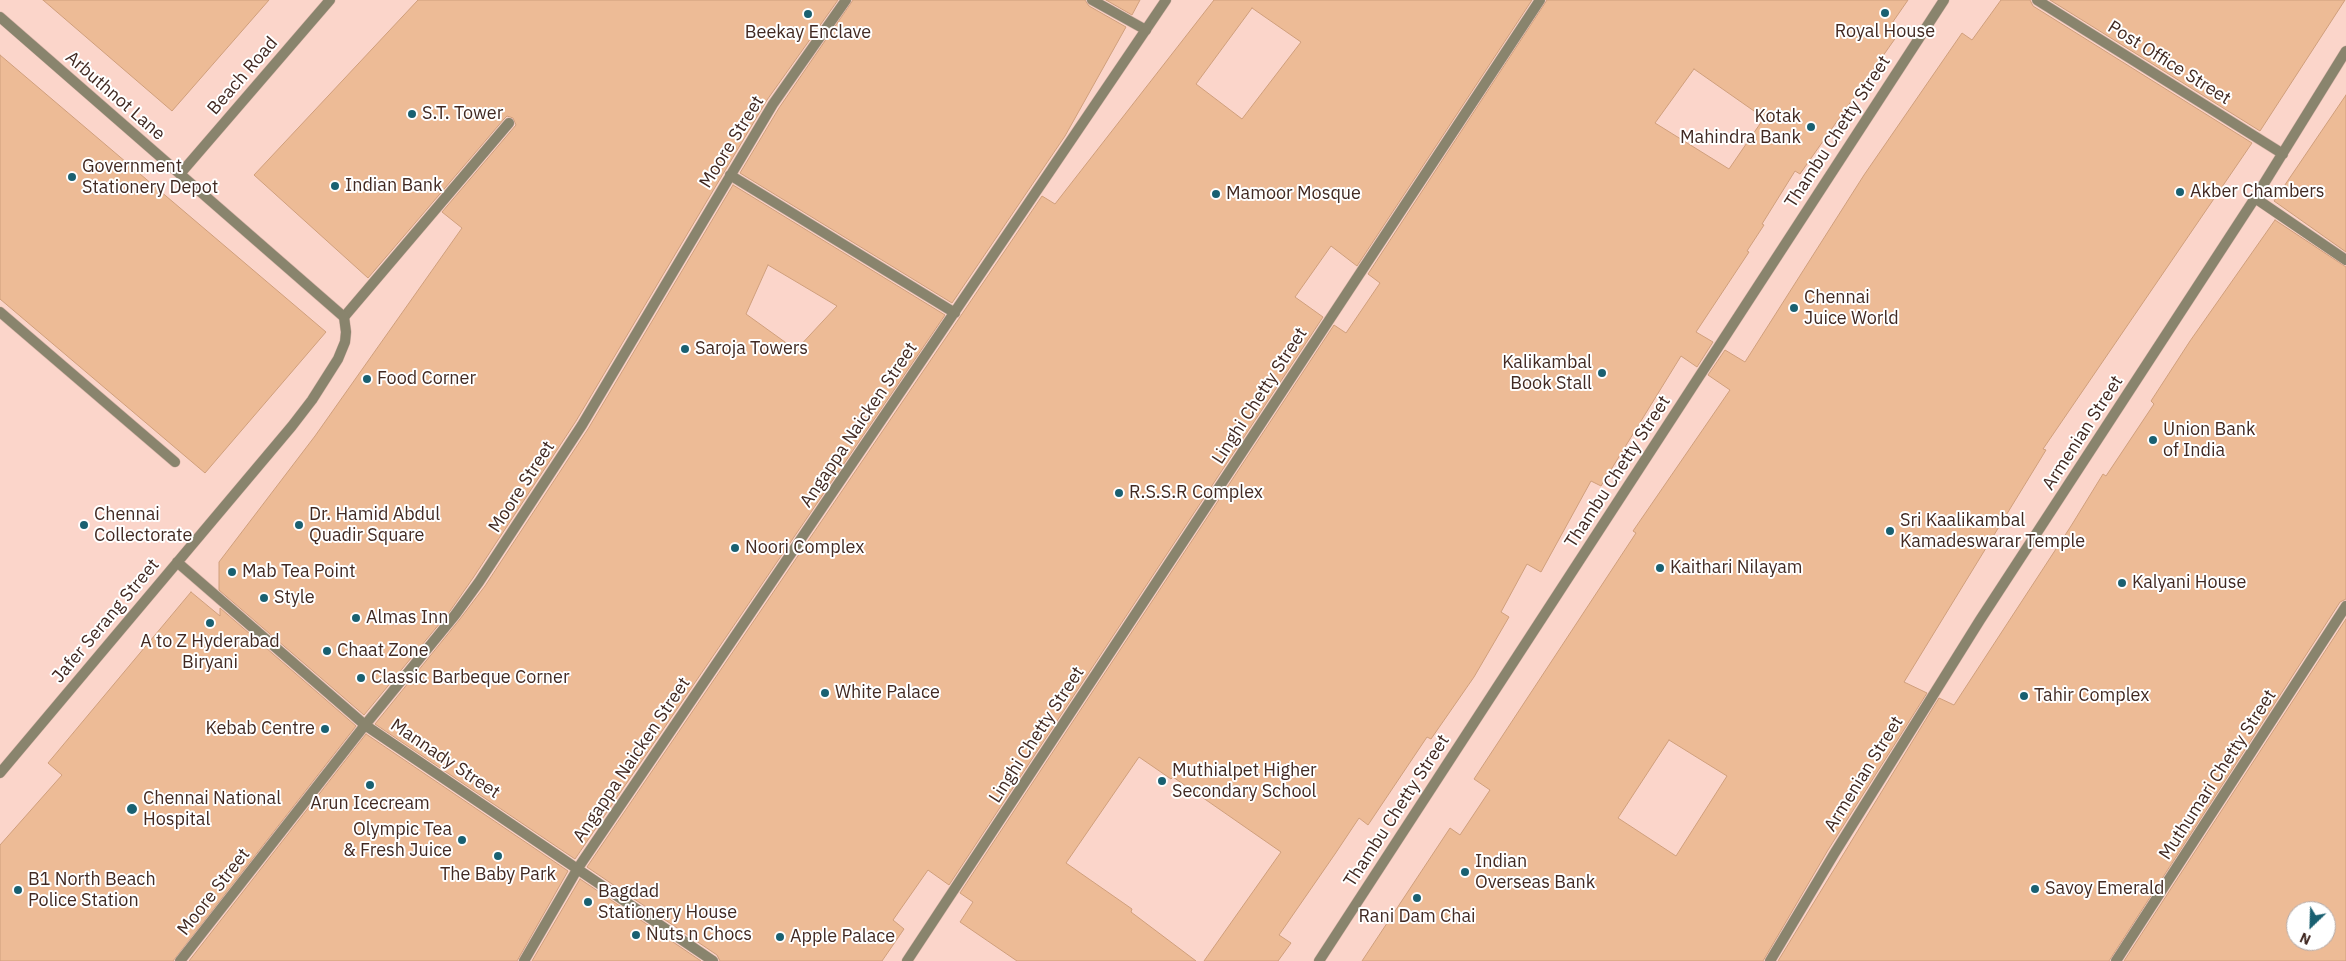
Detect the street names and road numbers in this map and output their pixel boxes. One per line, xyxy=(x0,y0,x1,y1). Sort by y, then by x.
street label: Post Office Street xyxy=(2103,16,2235,110)
street label: Beach Road xyxy=(203,33,283,119)
street label: Arbuthnot Lane xyxy=(61,47,169,145)
street label: Thambu Chetty Street xyxy=(1781,52,1895,212)
street label: Moore Street xyxy=(695,92,769,192)
street label: Linghi Chetty Street xyxy=(1208,324,1312,468)
street label: Angappa Naicken Street xyxy=(796,338,922,512)
street label: Armenian Street xyxy=(2038,372,2128,494)
street label: Thambu Chetty Street xyxy=(1561,392,1675,552)
street label: Moore Street xyxy=(484,437,560,537)
street label: Jafer Serang Street xyxy=(48,555,164,687)
street label: Linghi Chetty Street xyxy=(985,663,1089,807)
street label: Angappa Naicken Street xyxy=(569,673,695,847)
street label: Muthumari Chetty Street xyxy=(2155,686,2281,864)
street label: Armenian Street xyxy=(1820,712,1908,836)
street label: Mannady Street xyxy=(386,714,504,804)
street label: Thambu Chetty Street xyxy=(1340,731,1454,891)
street label: Moore Street xyxy=(173,844,255,940)

